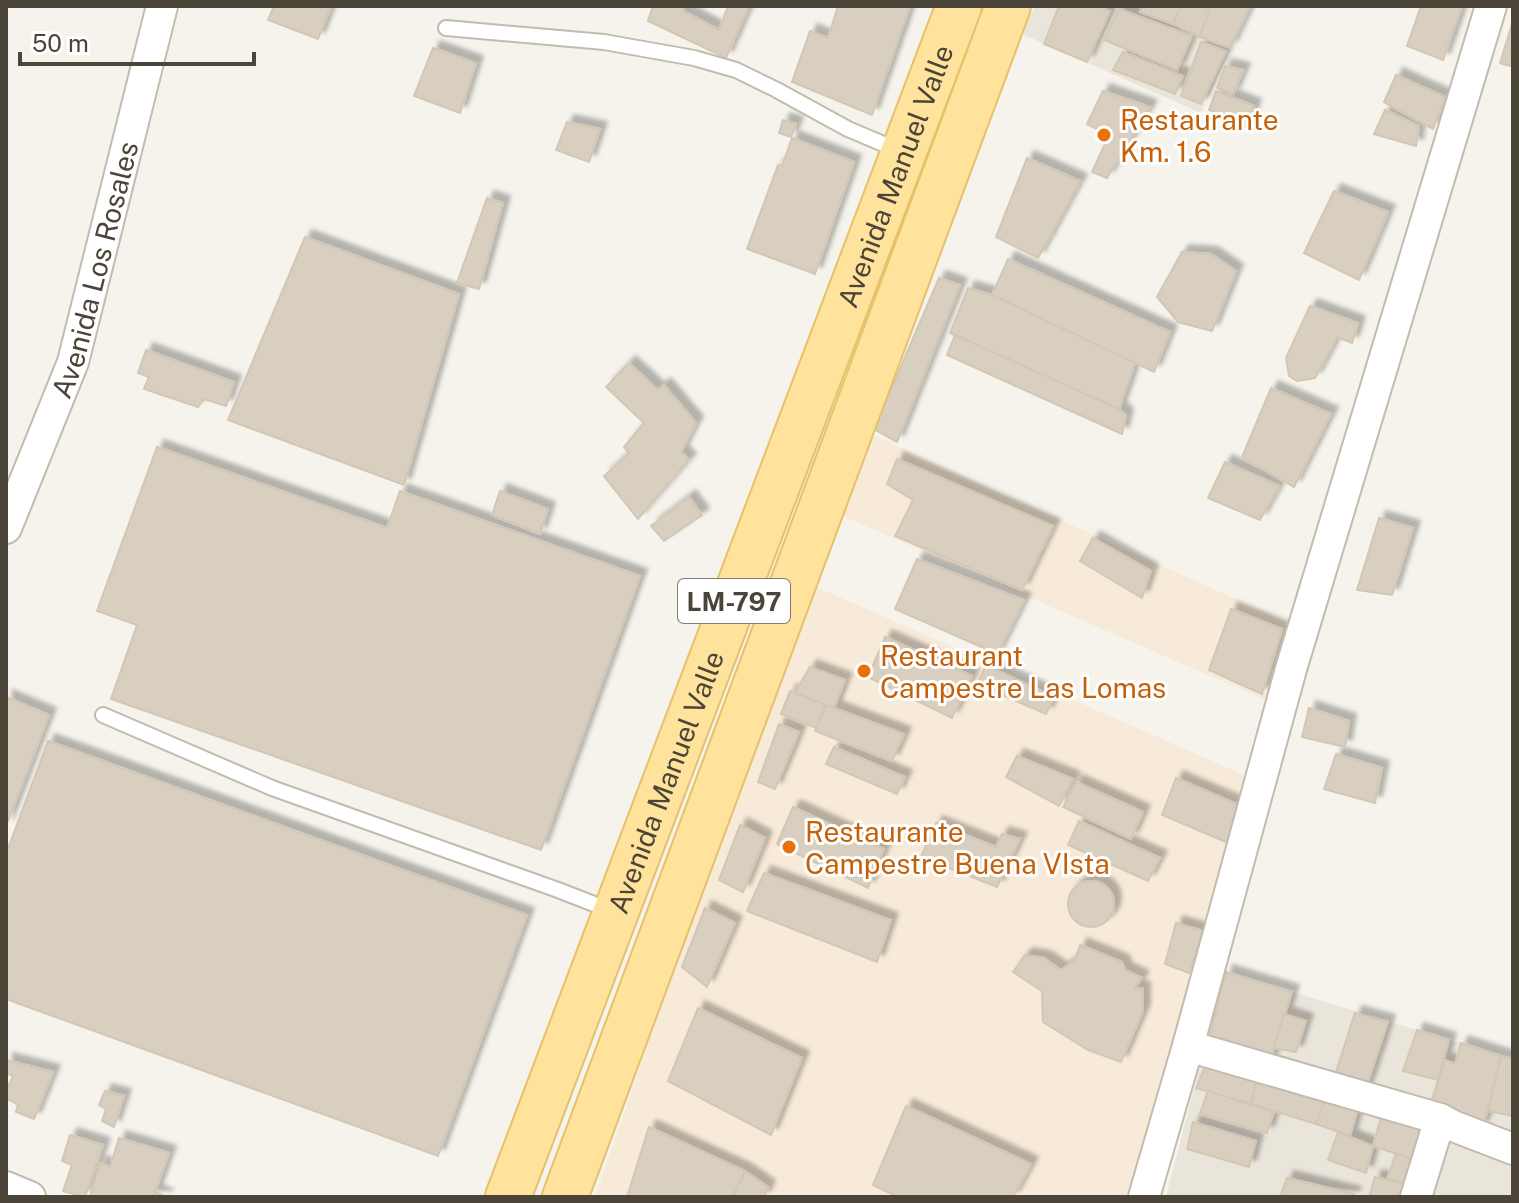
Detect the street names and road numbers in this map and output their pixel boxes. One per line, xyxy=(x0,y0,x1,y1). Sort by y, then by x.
street label: Avenida Manuel Valle xyxy=(830,40,959,312)
street label: Avenida Los Rosales xyxy=(44,138,144,402)
road number: LM-797 xyxy=(678,579,790,623)
street label: Avenida Manuel Valle xyxy=(601,646,730,918)

